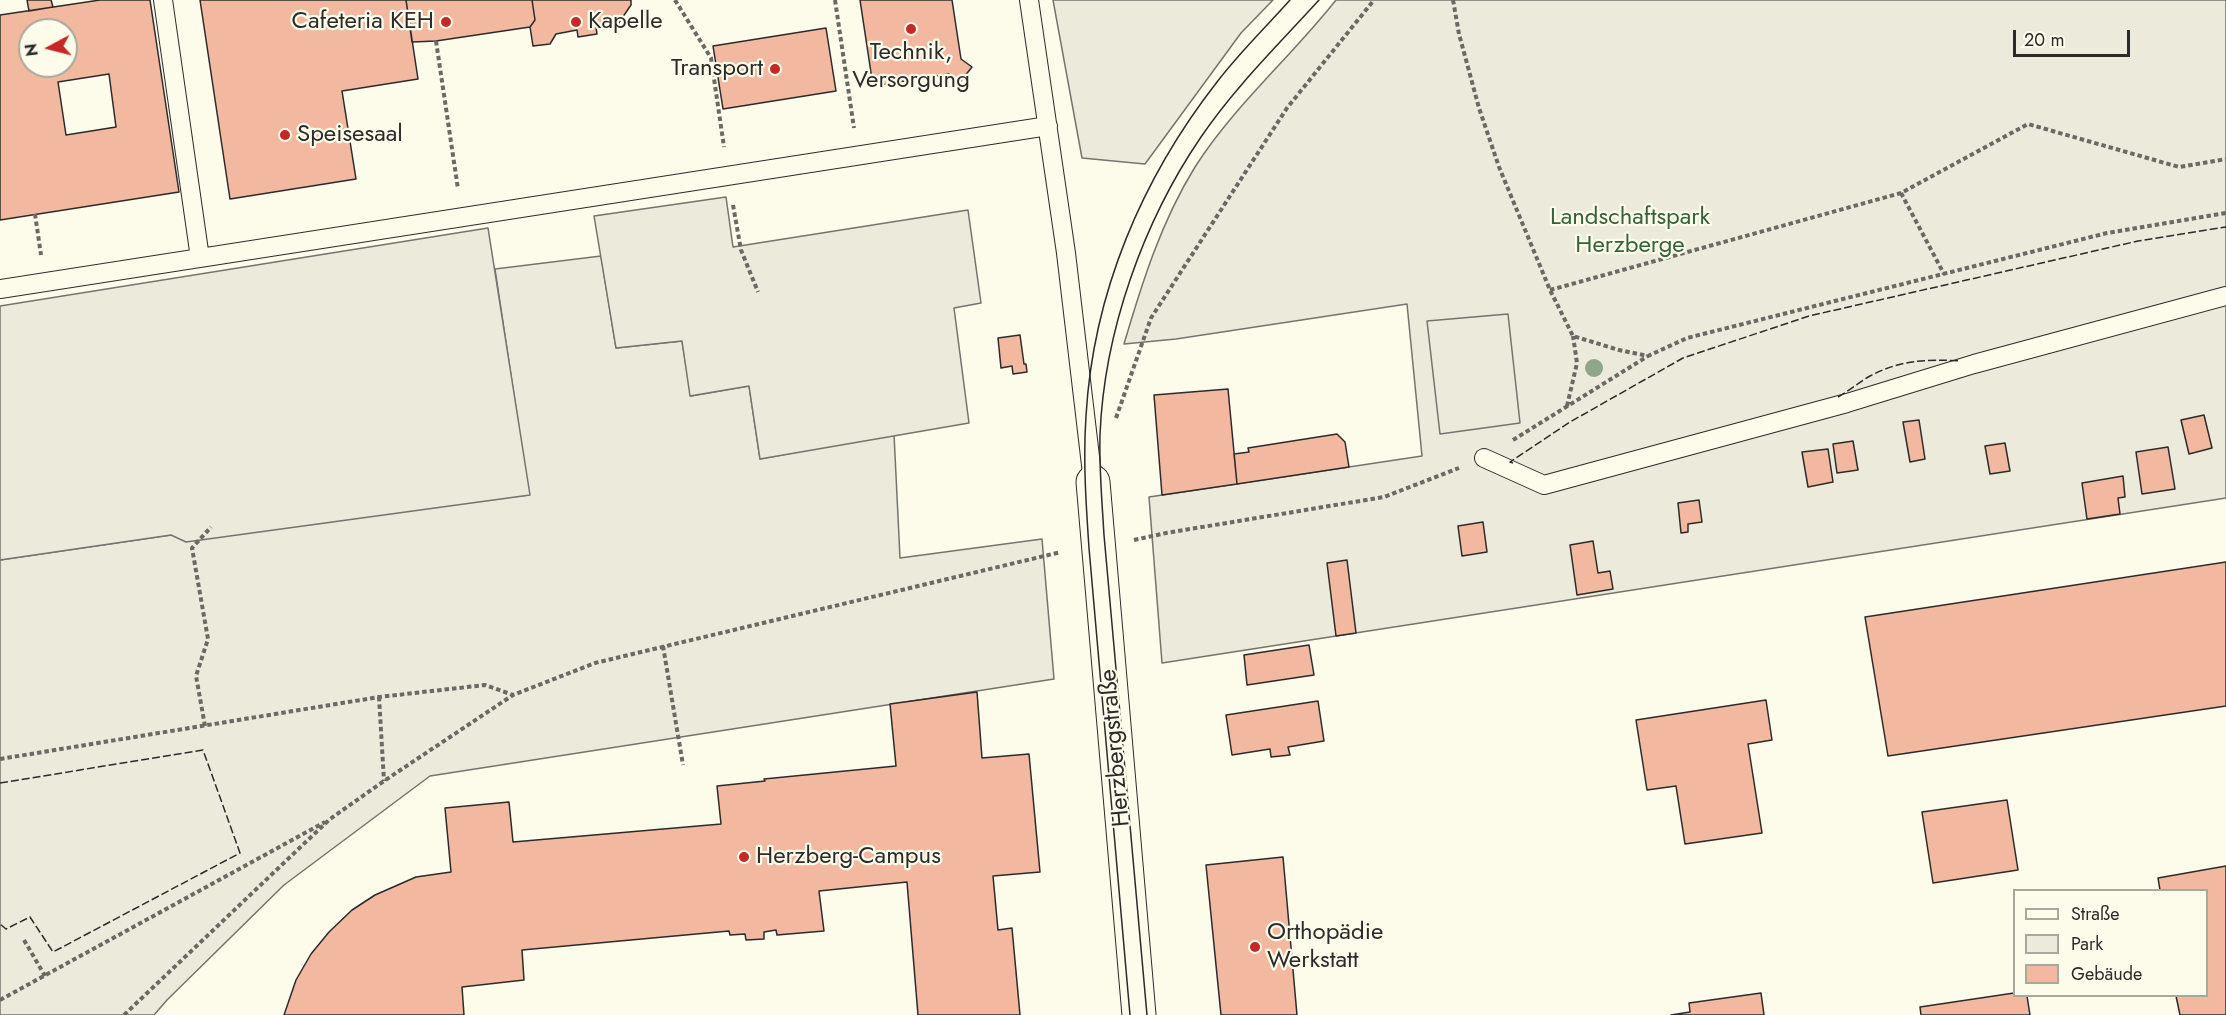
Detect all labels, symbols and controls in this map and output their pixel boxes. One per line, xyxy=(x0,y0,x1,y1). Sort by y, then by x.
place label: Cafeteria KEH xyxy=(292,8,434,36)
place label: Kapelle xyxy=(588,8,663,36)
marker: Cafeteria KEH xyxy=(439,15,453,29)
marker: Kapelle xyxy=(569,15,583,29)
north arrow xyxy=(18,18,78,78)
scale bar xyxy=(2016,18,2133,56)
marker: Technik, Versorgung xyxy=(904,22,918,36)
text: 20 m xyxy=(2024,27,2064,53)
place label: Technik, Versorgung xyxy=(852,39,970,95)
text: N xyxy=(19,42,44,58)
place label: Transport xyxy=(671,55,763,83)
marker: Transport xyxy=(768,62,782,76)
place label: Speisesaal xyxy=(297,121,403,149)
marker: Speisesaal xyxy=(278,128,292,142)
park label: Landschaftspark Herzberge xyxy=(1550,204,1710,260)
street label: Herzbergstraße xyxy=(1095,668,1137,828)
place label: Herzberg-Campus xyxy=(756,843,941,871)
marker: Herzberg-Campus xyxy=(737,850,751,864)
legend xyxy=(2013,889,2208,997)
text: Straße xyxy=(2071,901,2119,927)
place label: Orthopädie Werkstatt xyxy=(1267,919,1383,975)
text: Park xyxy=(2071,931,2103,957)
marker: Orthopädie Werkstatt xyxy=(1248,940,1262,954)
text: Gebäude xyxy=(2071,961,2142,987)

